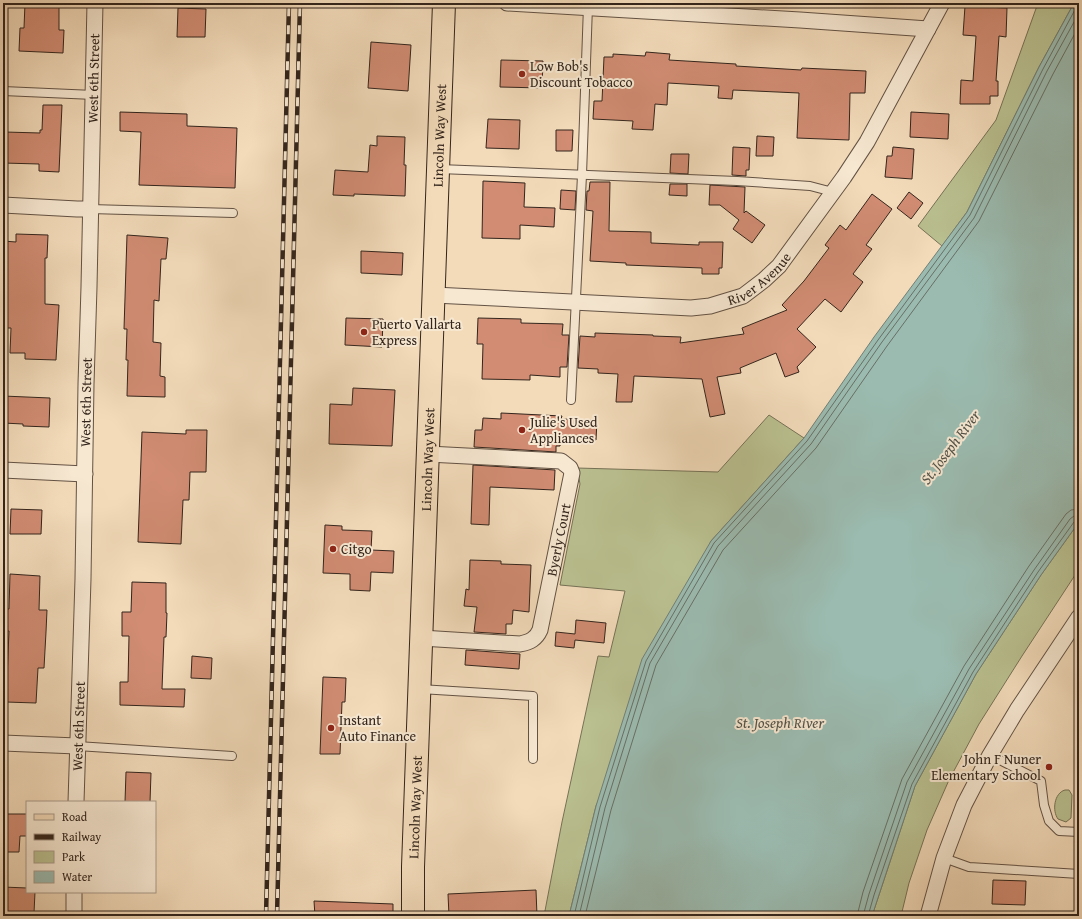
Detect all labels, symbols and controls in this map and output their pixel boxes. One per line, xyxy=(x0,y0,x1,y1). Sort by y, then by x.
street label: West 6th Street xyxy=(82,33,104,123)
place label: Low Bob's Discount Tobacco xyxy=(530,56,633,92)
marker: Low Bob's Discount Tobacco xyxy=(517,69,527,79)
street label: Lincoln Way West xyxy=(427,83,451,188)
street label: River Avenue xyxy=(725,248,796,310)
place label: Puerto Vallarta Express xyxy=(372,314,462,350)
marker: Puerto Vallarta Express xyxy=(359,327,369,337)
street label: West 6th Street xyxy=(75,357,97,447)
water label: St. Joseph River xyxy=(915,405,985,488)
street label: Lincoln Way West xyxy=(416,407,439,511)
place label: Julie's Used Appliances xyxy=(528,412,598,448)
marker: Julie's Used Appliances xyxy=(517,425,527,435)
street label: Byerly Court xyxy=(541,501,576,578)
place label: Citgo xyxy=(341,539,372,559)
marker: Citgo xyxy=(328,544,338,554)
street label: West 6th Street xyxy=(67,681,90,771)
place label: Instant Auto Finance xyxy=(339,710,417,746)
water label: St. Joseph River xyxy=(736,712,824,733)
marker: Instant Auto Finance xyxy=(326,723,336,733)
place label: John F Nuner Elementary School xyxy=(931,749,1041,785)
street label: Lincoln Way West xyxy=(403,755,427,859)
marker: John F Nuner Elementary School xyxy=(1044,762,1054,772)
legend xyxy=(26,801,156,893)
text: Road xyxy=(62,808,88,825)
text: Railway xyxy=(62,828,101,845)
text: Park xyxy=(62,848,86,865)
text: Water xyxy=(62,868,92,885)

